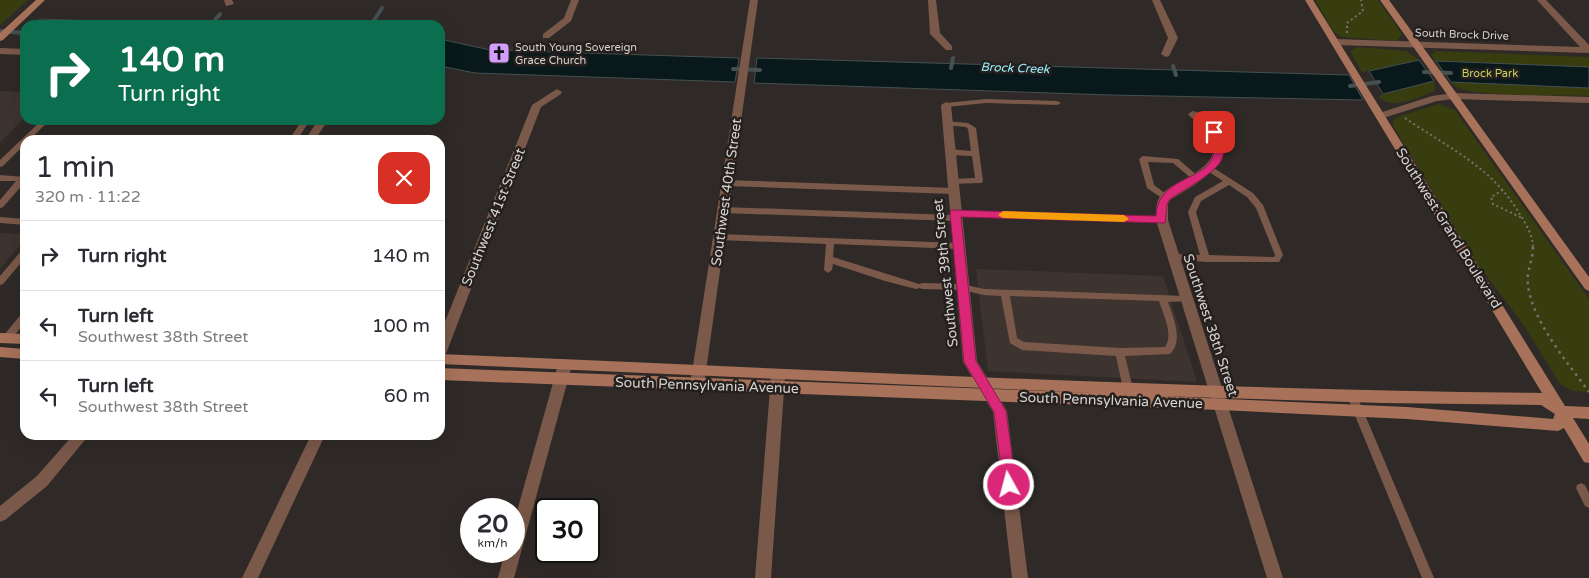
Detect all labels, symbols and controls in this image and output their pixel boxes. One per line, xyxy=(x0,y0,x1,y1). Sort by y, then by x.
street label: South Brock Drive xyxy=(1415,26,1509,43)
text: 140 m xyxy=(118,39,225,81)
icon: right xyxy=(35,40,100,105)
church icon: South Young Sovereign Grace Church xyxy=(487,41,511,65)
place label: South Young Sovereign Grace Church xyxy=(515,41,637,67)
water label: Brock Creek xyxy=(980,60,1051,76)
park label: Brock Park xyxy=(1462,67,1518,80)
text: Turn right xyxy=(118,81,220,107)
pin xyxy=(1193,111,1235,153)
street label: Southwest 40th Street xyxy=(708,116,745,267)
icon: arrive xyxy=(1200,118,1228,146)
street label: Southwest 41st Street xyxy=(458,145,529,289)
street label: Southwest Grand Boulevard xyxy=(1392,145,1505,312)
text: 1 min xyxy=(35,149,115,186)
button: close xyxy=(378,152,430,204)
text: 320 m · 11:22 xyxy=(35,187,141,207)
street label: Southwest 39th Street xyxy=(929,197,962,348)
icon: right xyxy=(35,242,63,270)
text: Turn right xyxy=(78,245,166,267)
text: 140 m xyxy=(372,245,430,267)
street label: Southwest 38th Street xyxy=(1179,252,1242,399)
text: Turn left xyxy=(78,305,154,327)
icon: left xyxy=(35,312,63,340)
text: 100 m xyxy=(372,315,430,337)
text: Southwest 38th Street xyxy=(78,327,248,347)
street label: South Pennsylvania Avenue xyxy=(615,374,799,397)
text: Turn left xyxy=(78,375,154,397)
icon: left xyxy=(35,382,63,410)
text: 60 m xyxy=(384,385,430,407)
street label: South Pennsylvania Avenue xyxy=(1019,389,1203,412)
text: Southwest 38th Street xyxy=(78,397,248,417)
position arrow xyxy=(982,458,1034,510)
speed limit sign: 30 xyxy=(535,498,600,563)
text: 20 xyxy=(477,509,508,539)
text: km/h xyxy=(477,536,508,550)

